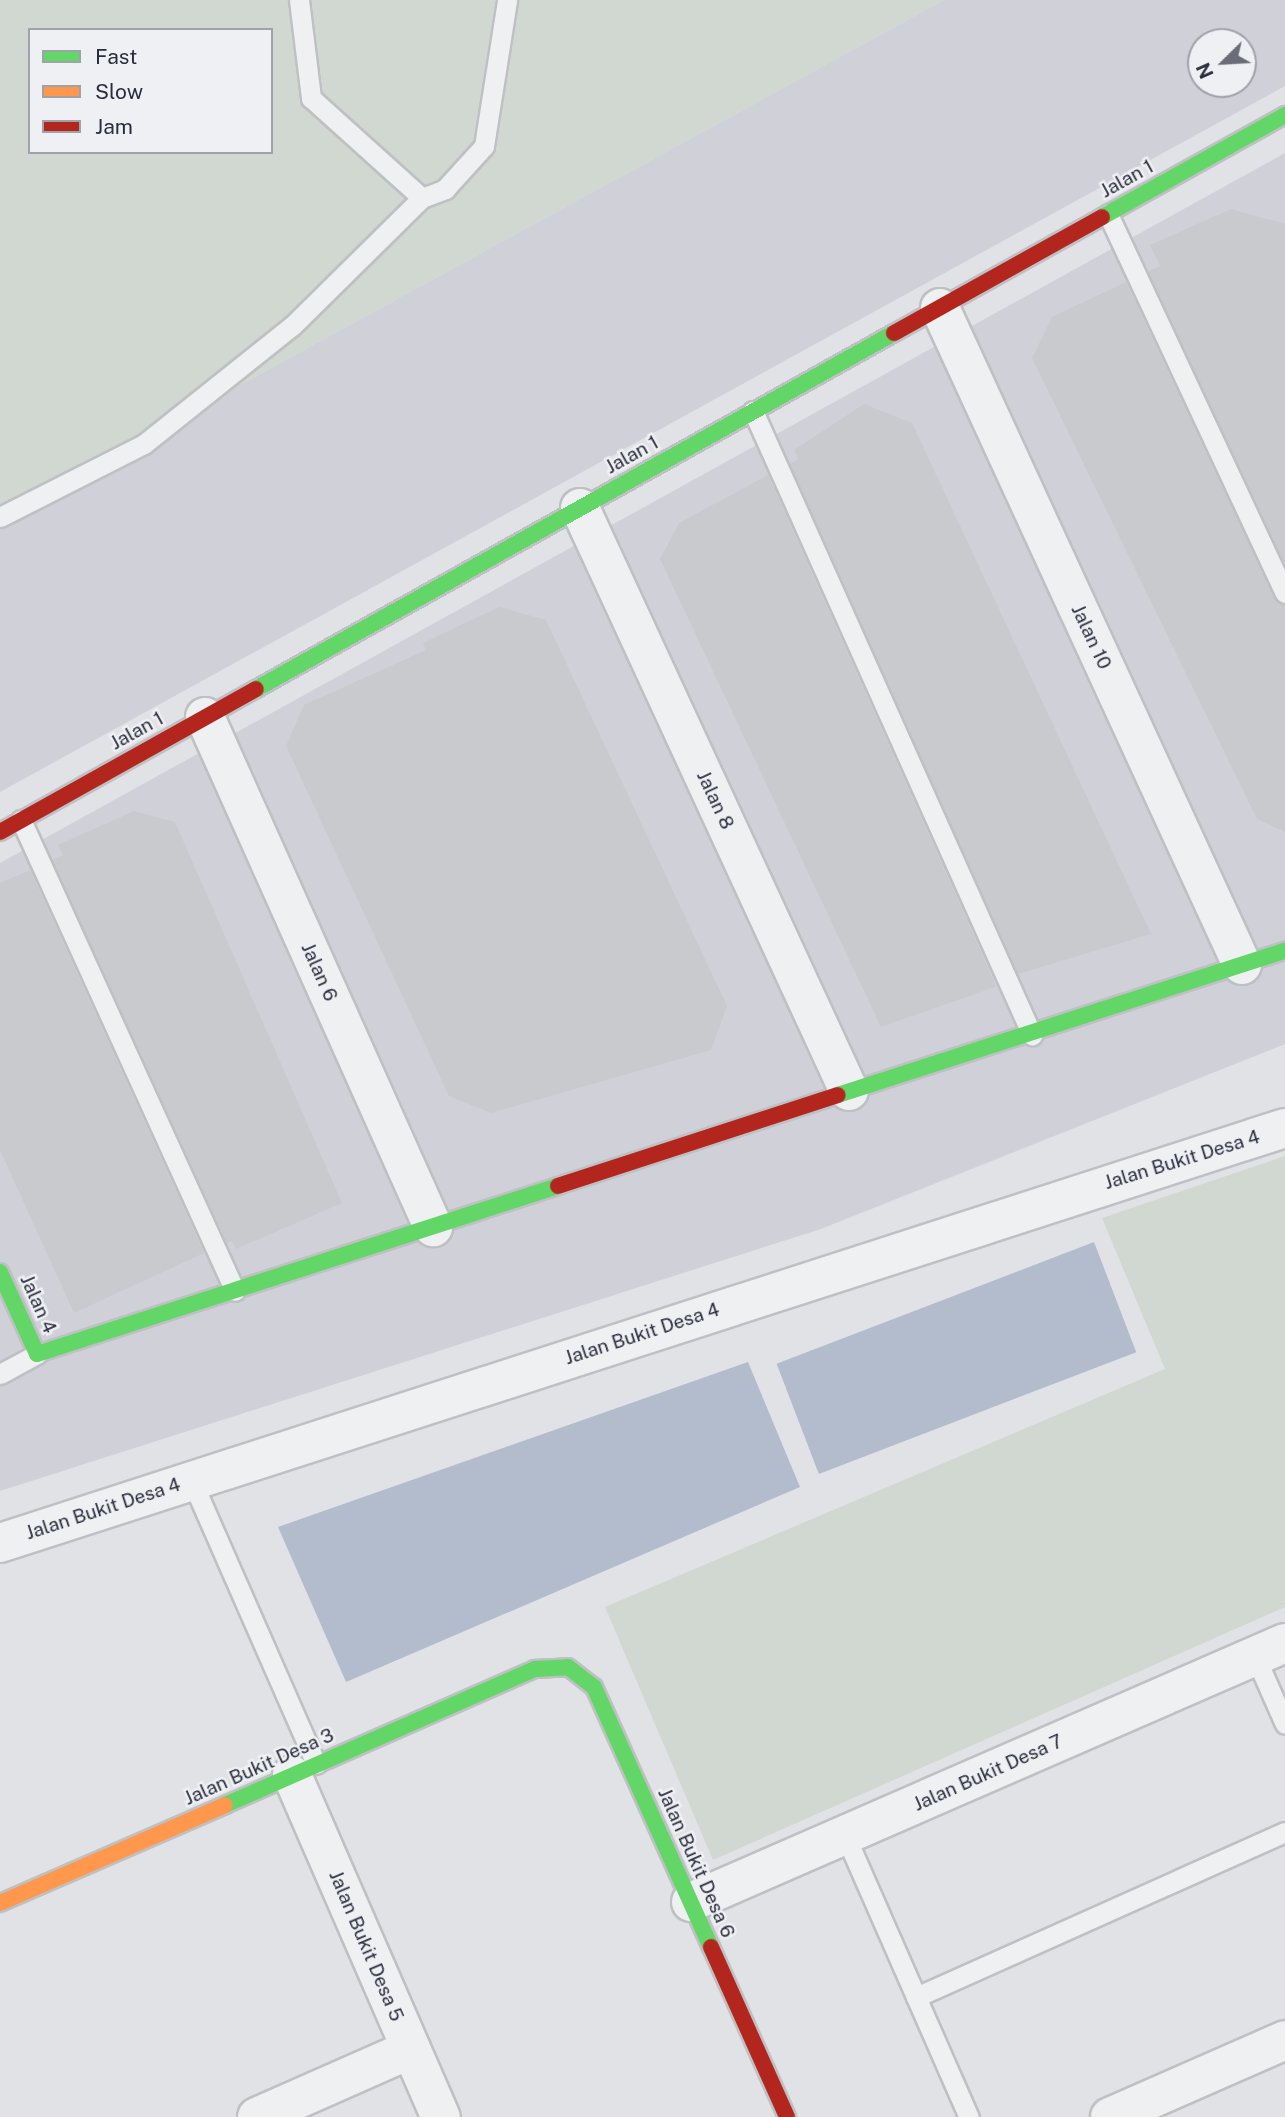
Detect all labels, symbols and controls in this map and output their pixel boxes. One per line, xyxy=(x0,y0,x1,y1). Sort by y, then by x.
legend xyxy=(28,28,273,154)
north arrow xyxy=(1187,28,1257,98)
text: Fast xyxy=(95,44,137,69)
text: N xyxy=(1192,59,1218,82)
text: Slow xyxy=(95,79,143,104)
text: Jam xyxy=(95,114,133,139)
street label: Jalan 1 xyxy=(1096,155,1158,203)
street label: Jalan 1 xyxy=(601,431,663,479)
street label: Jalan 10 xyxy=(1066,601,1116,673)
street label: Jalan 1 xyxy=(106,707,168,755)
street label: Jalan 8 xyxy=(692,767,738,833)
street label: Jalan 6 xyxy=(296,939,342,1005)
street label: Jalan Bukit Desa 4 xyxy=(1101,1125,1263,1195)
street label: Jalan 4 xyxy=(15,1271,61,1337)
street label: Jalan Bukit Desa 4 xyxy=(562,1298,722,1370)
street label: Jalan Bukit Desa 4 xyxy=(23,1473,183,1545)
street label: Jalan Bukit Desa 3 xyxy=(181,1724,337,1810)
street label: Jalan Bukit Desa 7 xyxy=(910,1730,1066,1816)
street label: Jalan Bukit Desa 6 xyxy=(653,1785,739,1941)
street label: Jalan Bukit Desa 5 xyxy=(324,1867,408,2025)

